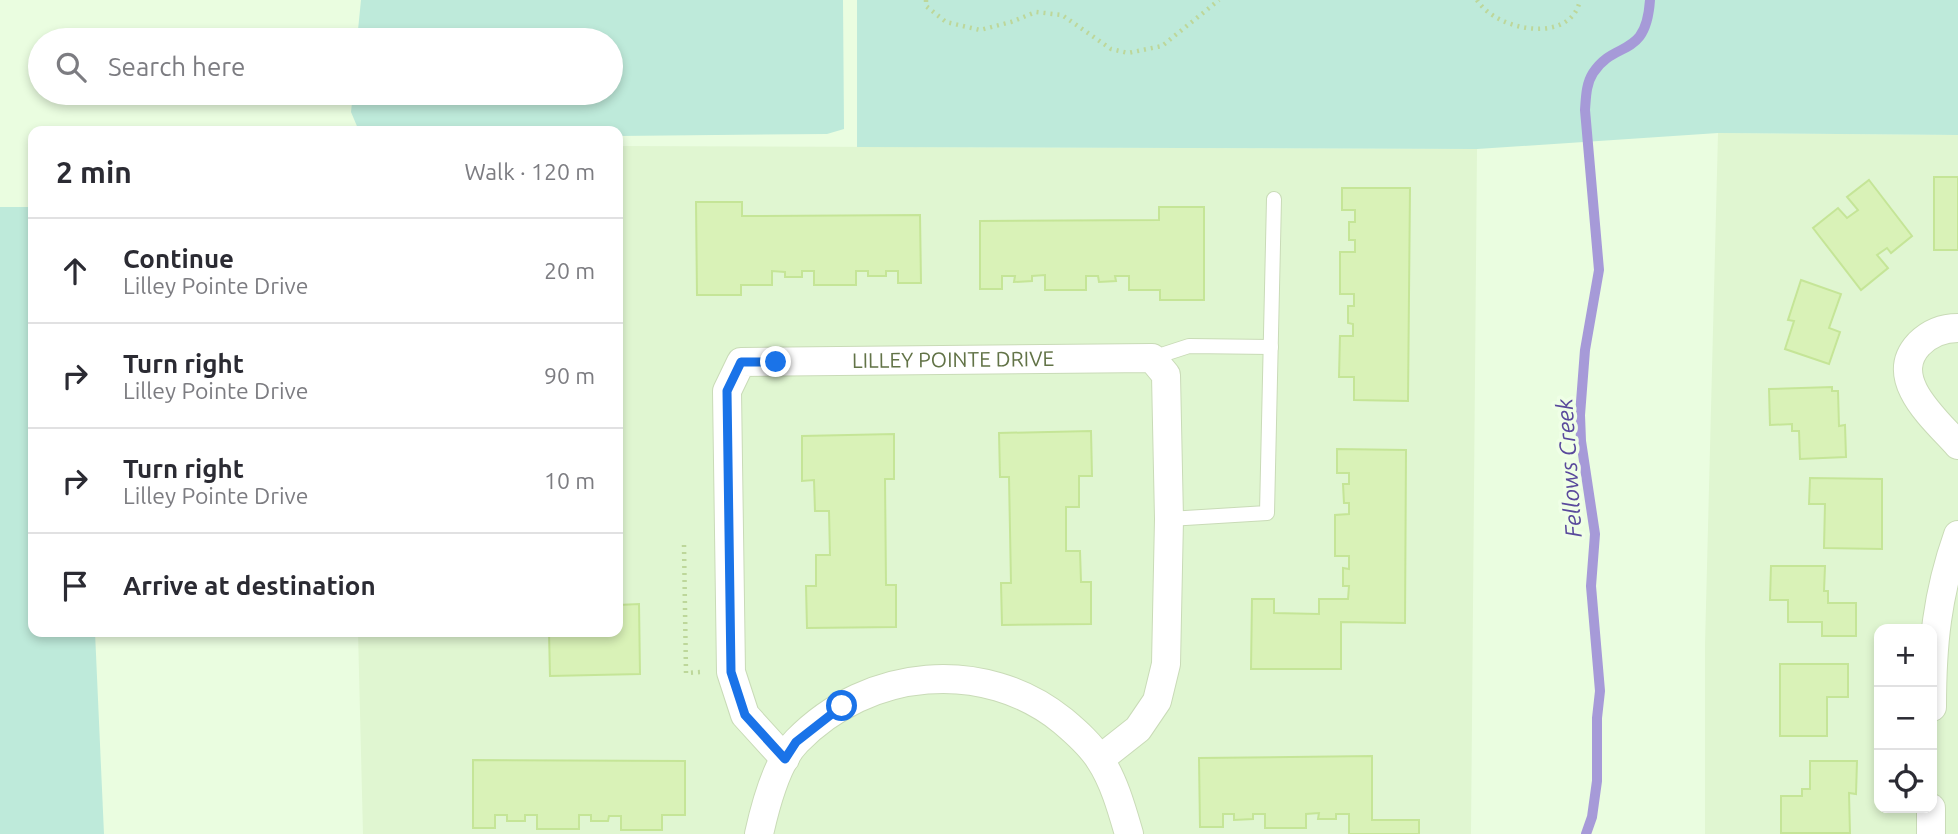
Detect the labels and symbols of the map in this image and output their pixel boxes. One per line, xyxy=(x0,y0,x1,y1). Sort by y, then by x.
route end xyxy=(760,346,791,377)
street label: LILLEY POINTE DRIVE xyxy=(852,346,1054,372)
water label: Fellows Creek xyxy=(1551,397,1586,538)
route start xyxy=(826,690,857,721)

